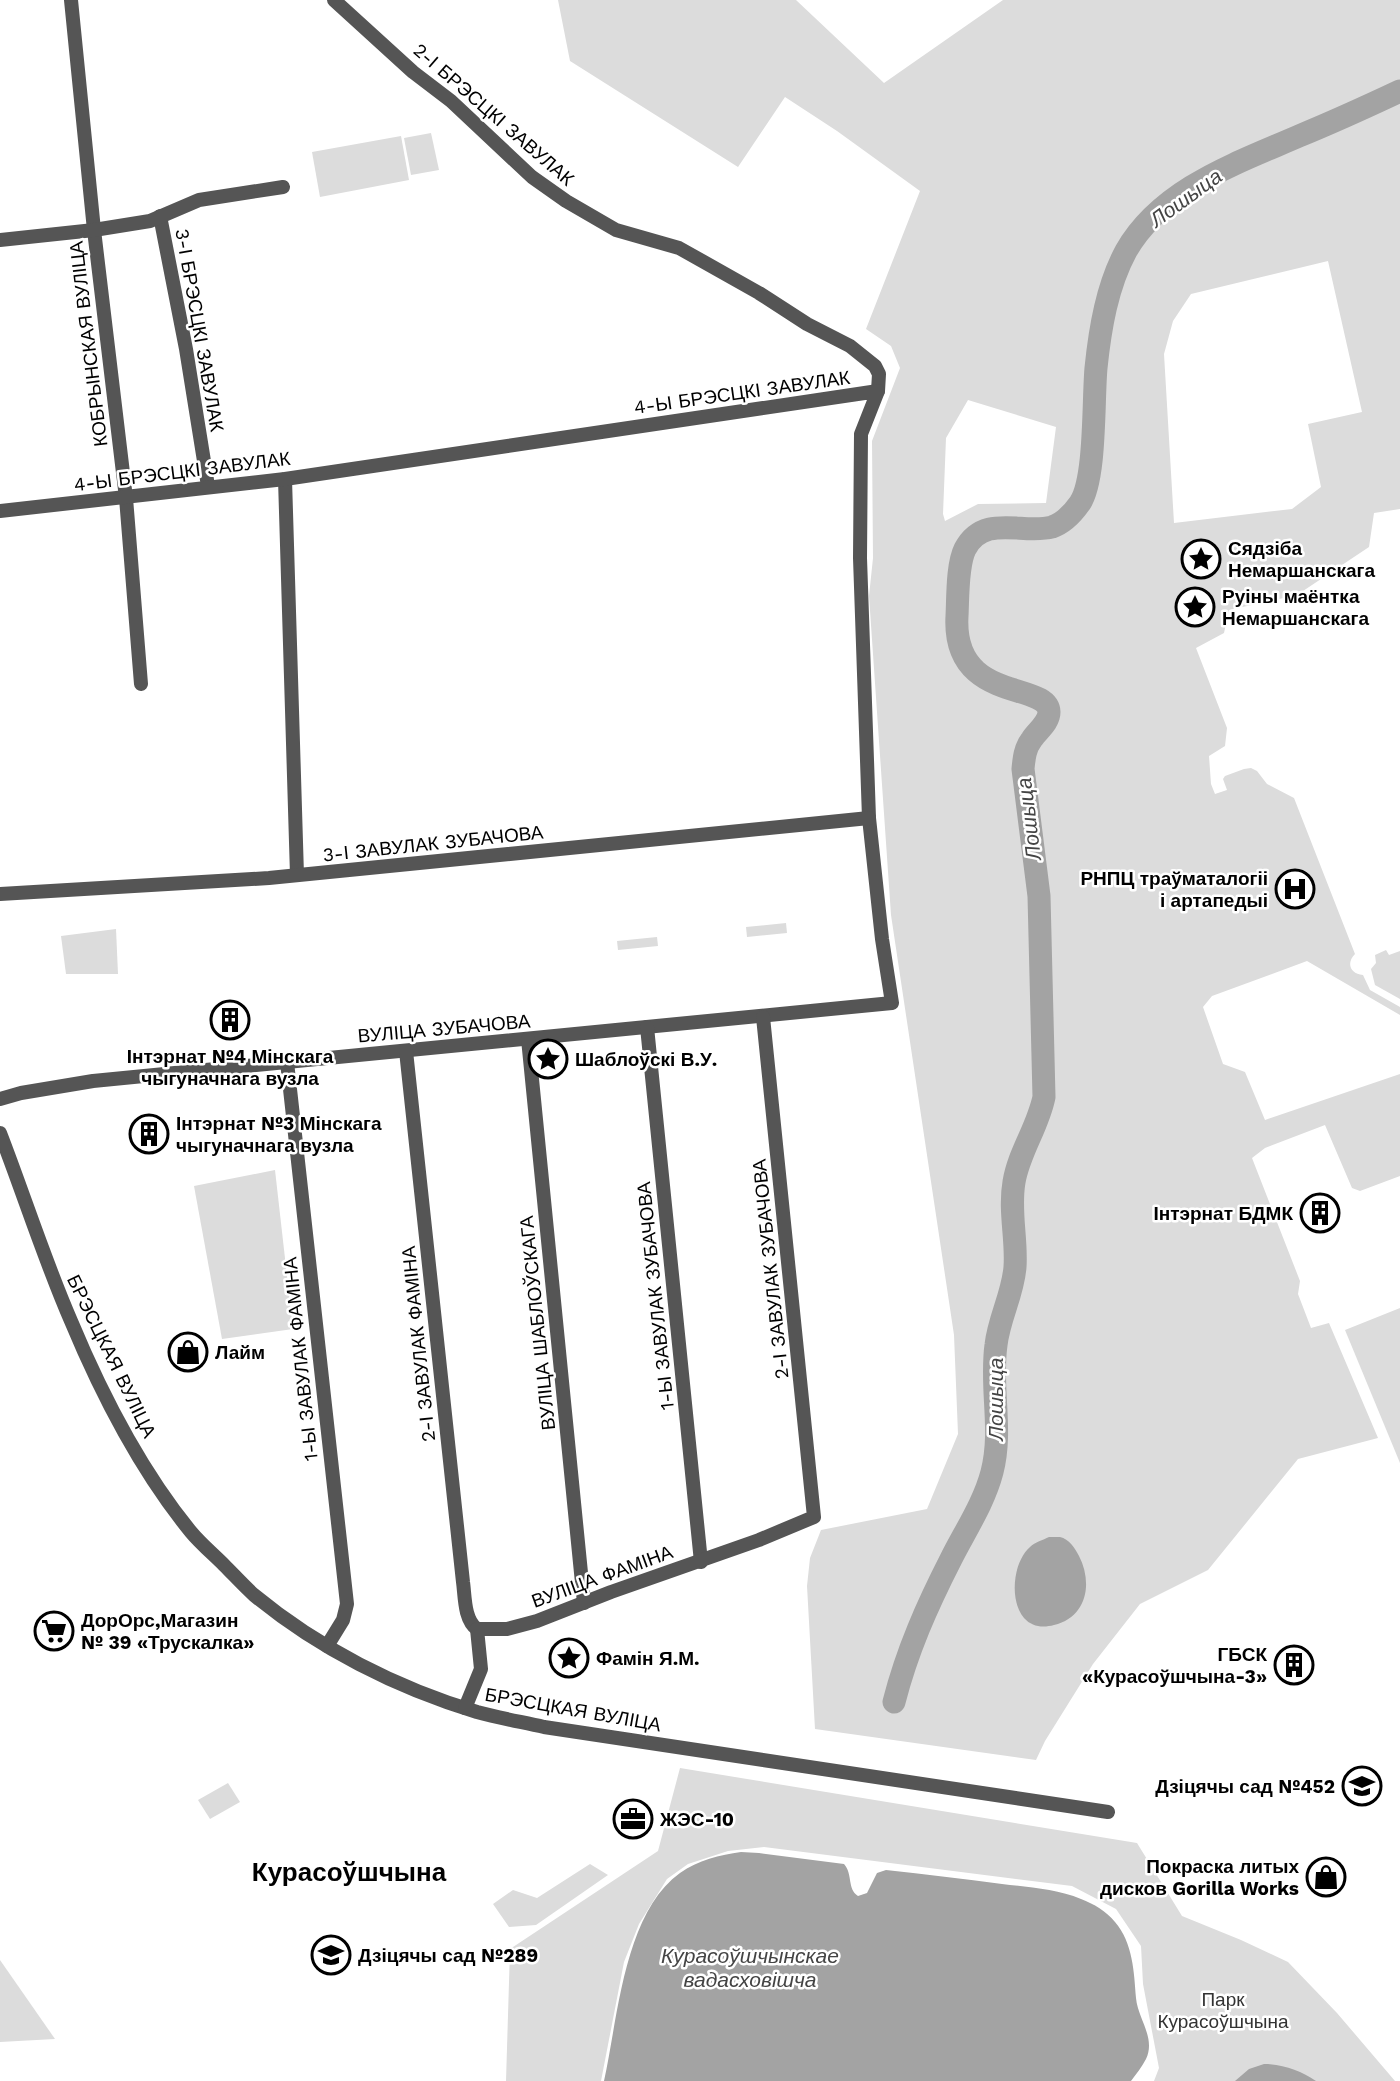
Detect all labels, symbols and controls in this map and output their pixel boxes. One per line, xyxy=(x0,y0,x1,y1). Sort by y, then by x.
street label: 2-І БРЭСЦКІ ЗАВУЛАК xyxy=(409,38,579,190)
water label: Лошыца xyxy=(1143,163,1227,233)
street label: 3-І БРЭСЦКІ ЗАВУЛАК xyxy=(170,227,229,433)
street label: КОБРЫНСКАЯ ВУЛІЦА xyxy=(64,240,113,448)
street label: 4-Ы БРЭСЦКІ ЗАВУЛАК xyxy=(633,366,852,419)
street label: 4-Ы БРЭСЦКІ ЗАВУЛАК xyxy=(73,447,292,496)
place label: Сядзіба Немаршанскага xyxy=(1228,537,1375,582)
place icon: Сядзіба Немаршанскага xyxy=(1180,538,1222,580)
place label: Руіны маёнтка Немаршанскага xyxy=(1222,585,1369,630)
place icon: Руіны маёнтка Немаршанскага xyxy=(1174,586,1216,628)
water label: Лошыца xyxy=(1011,776,1046,864)
street label: 3-І ЗАВУЛАК ЗУБАЧОВА xyxy=(322,820,545,867)
place label: РНПЦ траўматалогіі і артапедыі xyxy=(1080,867,1268,912)
hospital icon: РНПЦ траўматалогіі і артапедыі xyxy=(1274,868,1316,910)
building icon: Інтэрнат №4 Мінскага чыгуначнага вузла xyxy=(209,999,251,1041)
street label: ВУЛІЦА ЗУБАЧОВА xyxy=(357,1009,532,1048)
place icon: Шаблоўскі В.У. xyxy=(527,1038,569,1080)
place label: Інтэрнат №4 Мінскага чыгуначнага вузла xyxy=(127,1045,334,1090)
place label: Шаблоўскі В.У. xyxy=(575,1048,717,1071)
place label: Інтэрнат №3 Мінскага чыгуначнага вузла xyxy=(176,1112,382,1157)
building icon: Інтэрнат №3 Мінскага чыгуначнага вузла xyxy=(128,1113,170,1155)
street label: 2-І ЗАВУЛАК ЗУБАЧОВА xyxy=(747,1157,793,1380)
street label: 1-Ы ЗАВУЛАК ЗУБАЧОВА xyxy=(632,1180,679,1411)
building icon: Інтэрнат БДМК xyxy=(1299,1192,1341,1234)
place label: Інтэрнат БДМК xyxy=(1153,1202,1293,1225)
street label: ВУЛІЦА ШАБЛОЎСКАГА xyxy=(515,1214,560,1431)
street label: 2-І ЗАВУЛАК ФАМІНА xyxy=(397,1245,440,1443)
street label: 1-Ы ЗАВУЛАК ФАМІНА xyxy=(278,1256,323,1462)
street label: БРЭСЦКАЯ ВУЛІЦА xyxy=(62,1271,161,1442)
shop icon: Лайм xyxy=(167,1331,209,1373)
place label: Лайм xyxy=(215,1341,265,1364)
water label: Лошыца xyxy=(983,1358,1008,1442)
street label: ВУЛІЦА ФАМІНА xyxy=(528,1540,676,1613)
place label: ДорОрс,Магазин № 39 «Трускалка» xyxy=(81,1609,254,1654)
supermarket icon: ДорОрс,Магазин № 39 «Трускалка» xyxy=(33,1610,75,1652)
place icon: Фамін Я.М. xyxy=(548,1637,590,1679)
place label: ГБСК «Курасоўшчына-3» xyxy=(1082,1643,1267,1688)
building icon: ГБСК «Курасоўшчына-3» xyxy=(1273,1644,1315,1686)
place label: Фамін Я.М. xyxy=(596,1647,700,1670)
street label: БРЭСЦКАЯ ВУЛІЦА xyxy=(483,1683,663,1736)
school or university icon: Дзіцячы сад №452 xyxy=(1341,1765,1383,1807)
place label: Дзіцячы сад №452 xyxy=(1155,1775,1335,1798)
office icon: ЖЭС-10 xyxy=(612,1798,654,1840)
place label: ЖЭС-10 xyxy=(659,1808,734,1831)
place label: Покраска литых дисков Gorilla Works xyxy=(1100,1855,1299,1900)
shop icon: Покраска литых дисков Gorilla Works xyxy=(1305,1856,1347,1898)
district label: Курасоўшчына xyxy=(252,1857,447,1887)
school or university icon: Дзіцячы сад №289 xyxy=(310,1934,352,1976)
water label: Курасоўшчынскае вадасховішча xyxy=(661,1943,839,1992)
place label: Дзіцячы сад №289 xyxy=(358,1944,538,1967)
park label: Парк Курасоўшчына xyxy=(1157,1988,1289,2033)

